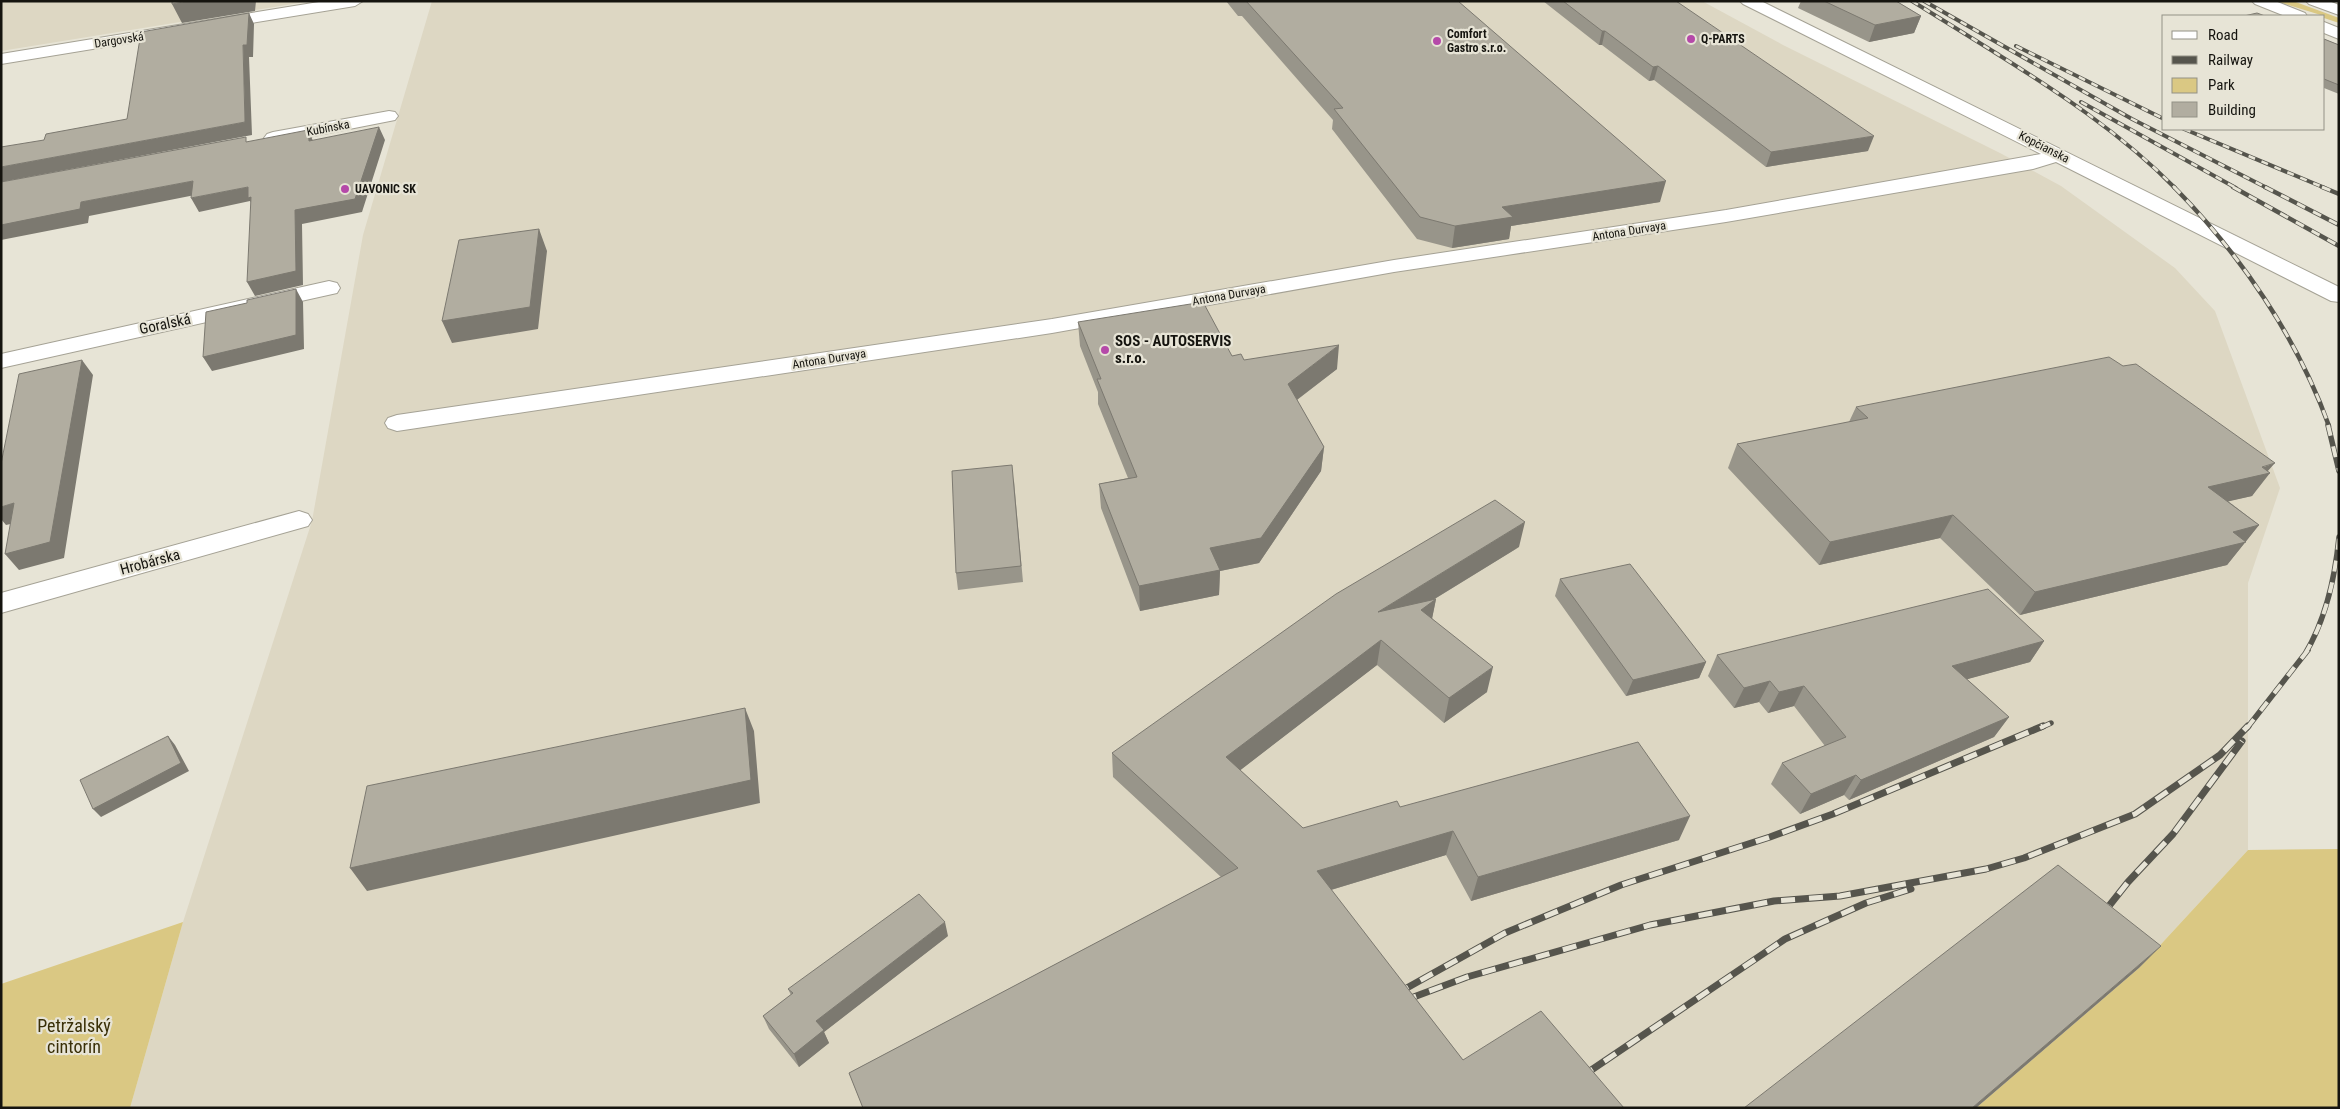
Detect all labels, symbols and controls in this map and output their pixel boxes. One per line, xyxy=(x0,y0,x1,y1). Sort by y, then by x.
legend xyxy=(2162,15,2325,130)
text: Road xyxy=(2208,26,2238,44)
place label: Comfort Gastro s.r.o. xyxy=(1447,27,1506,55)
street label: Dargovská xyxy=(93,29,145,51)
place label: Q-PARTS xyxy=(1701,32,1745,46)
marker: Q-PARTS xyxy=(1685,33,1697,45)
marker: Comfort Gastro s.r.o. xyxy=(1431,35,1443,47)
text: Railway xyxy=(2208,51,2253,69)
text: Park xyxy=(2208,76,2235,94)
text: Building xyxy=(2208,101,2256,119)
street label: Kubínska xyxy=(305,117,351,139)
street label: Kopčianska xyxy=(2016,128,2072,166)
place label: UAVONIC SK xyxy=(355,182,416,196)
marker: UAVONIC SK xyxy=(339,183,351,195)
street label: Antona Durvaya xyxy=(1591,218,1667,244)
street label: Antona Durvaya xyxy=(1191,282,1267,308)
street label: Goralská xyxy=(138,310,192,338)
place label: SOS - AUTOSERVIS s.r.o. xyxy=(1115,332,1231,367)
marker: SOS - AUTOSERVIS s.r.o. xyxy=(1099,344,1111,356)
street label: Antona Durvaya xyxy=(791,346,867,372)
street label: Hrobárska xyxy=(118,545,182,579)
park label: Petržalský cintorín xyxy=(37,1015,111,1057)

